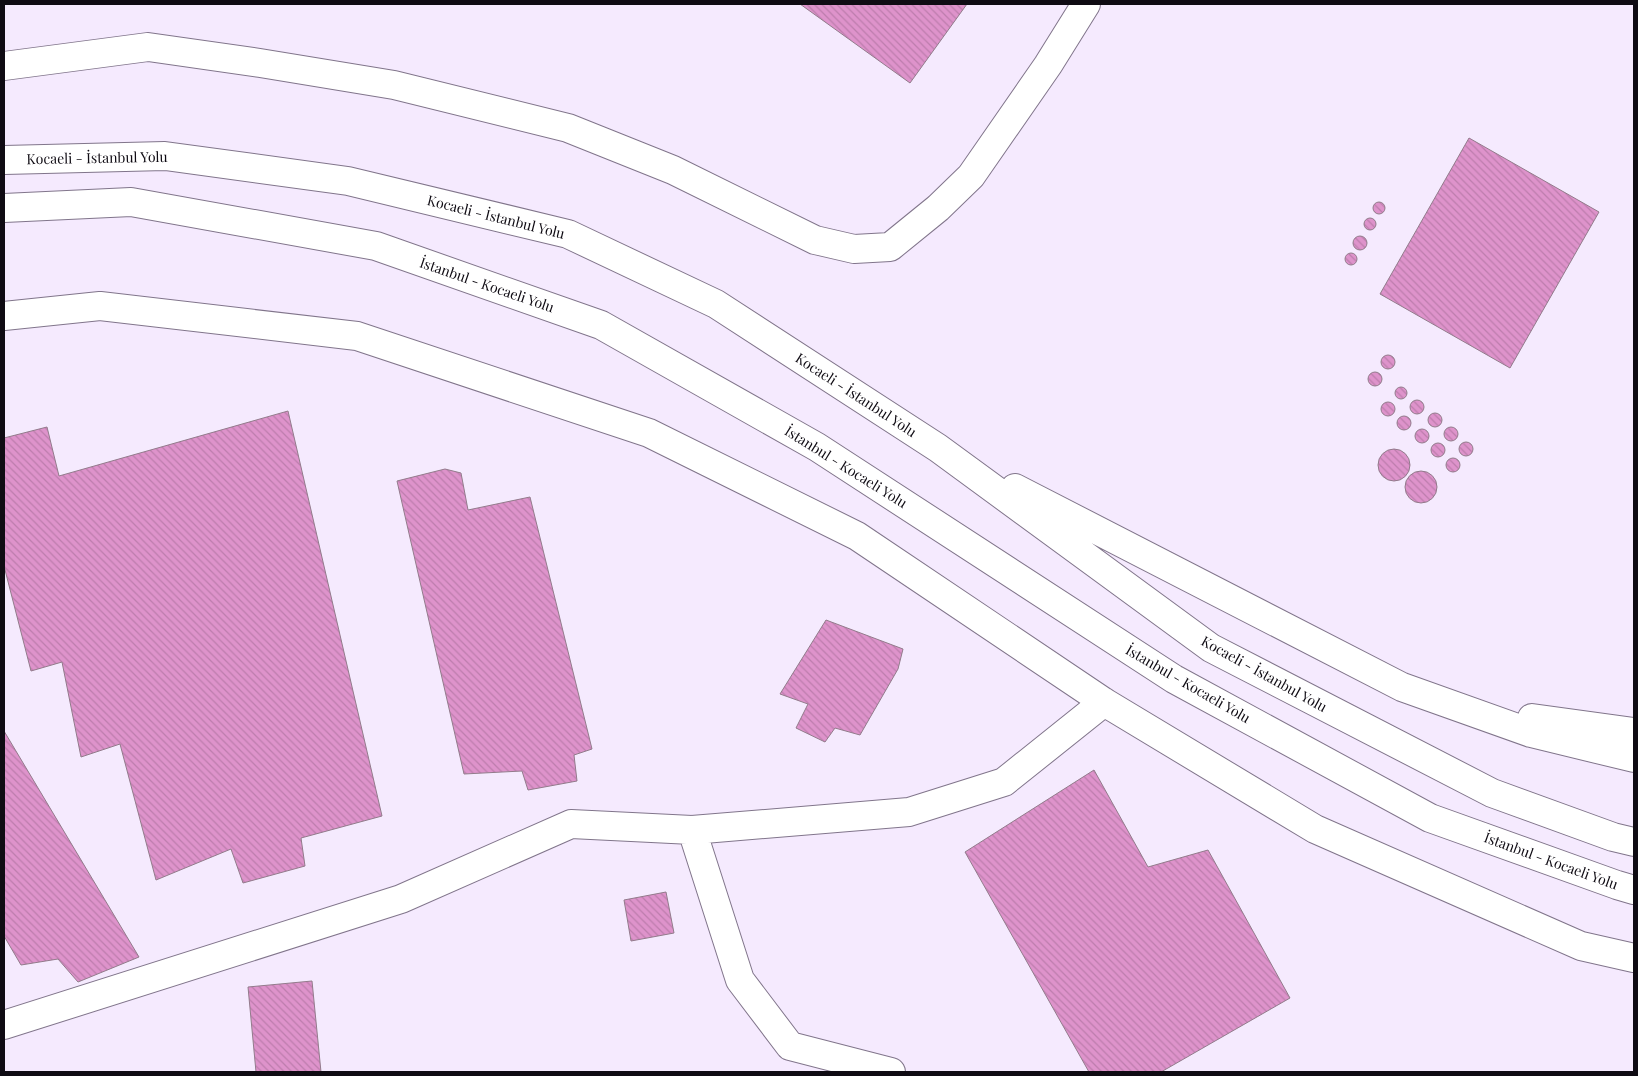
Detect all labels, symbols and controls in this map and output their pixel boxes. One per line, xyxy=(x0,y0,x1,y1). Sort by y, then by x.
street label: Kocaeli - İstanbul Yolu xyxy=(26,147,168,168)
street label: Kocaeli - İstanbul Yolu xyxy=(425,190,567,243)
street label: İstanbul - Kocaeli Yolu xyxy=(417,253,557,316)
street label: Kocaeli - İstanbul Yolu xyxy=(792,348,921,441)
street label: İstanbul - Kocaeli Yolu xyxy=(781,421,911,512)
street label: Kocaeli - İstanbul Yolu xyxy=(1198,631,1331,716)
street label: İstanbul - Kocaeli Yolu xyxy=(1122,640,1254,727)
street label: İstanbul - Kocaeli Yolu xyxy=(1482,827,1621,894)

